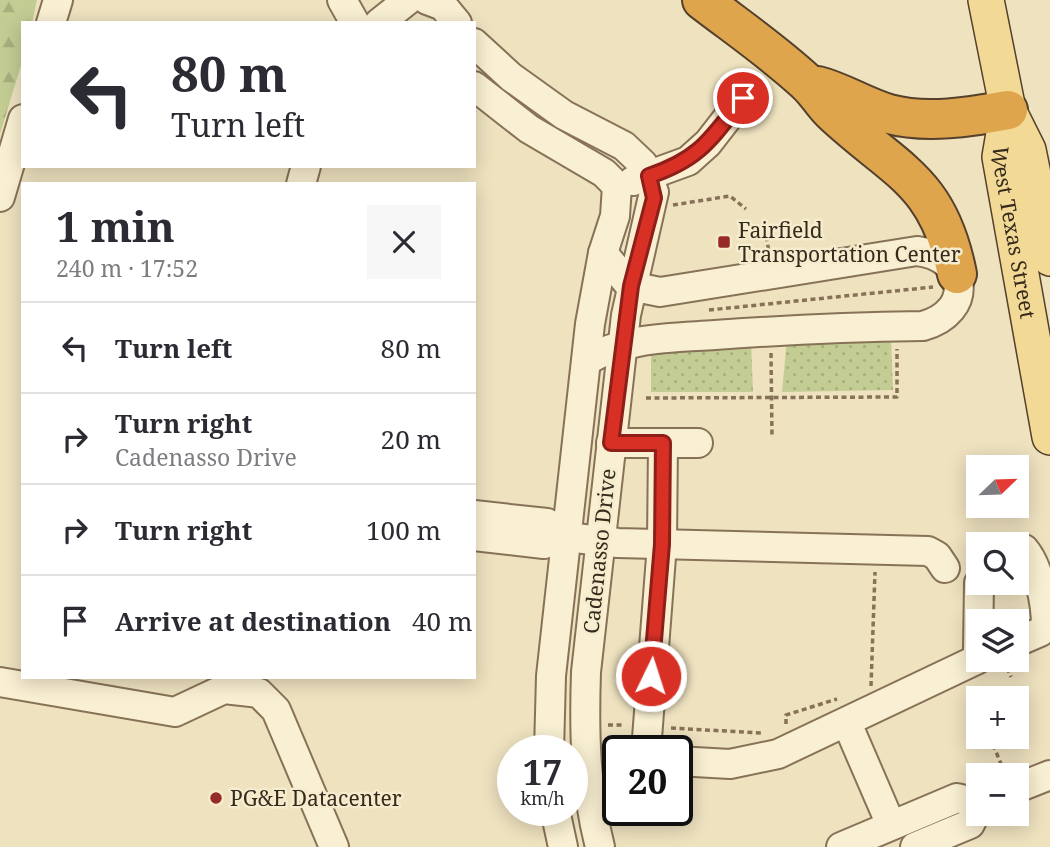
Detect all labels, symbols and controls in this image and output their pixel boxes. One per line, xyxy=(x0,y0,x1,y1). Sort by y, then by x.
text: 80 m xyxy=(171,40,287,106)
icon: left xyxy=(56,49,147,140)
pin xyxy=(713,68,773,128)
icon: arrive xyxy=(724,79,762,117)
text: Turn left xyxy=(171,103,305,146)
street label: West Texas Street xyxy=(984,144,1043,321)
text: 1 min xyxy=(56,197,175,254)
button: close xyxy=(367,205,441,279)
place label: Fairfield Transportation Center xyxy=(738,216,961,268)
marker: Fairfield Transportation Center xyxy=(716,234,732,250)
text: 240 m · 17:52 xyxy=(56,252,198,284)
icon: left xyxy=(56,329,94,367)
text: Turn left xyxy=(115,330,232,366)
text: 80 m xyxy=(381,330,441,366)
text: Turn right xyxy=(115,405,252,441)
icon: right xyxy=(56,420,94,458)
text: 20 m xyxy=(381,421,441,457)
text: Cadenasso Drive xyxy=(115,441,297,473)
north arrow xyxy=(966,455,1029,518)
map controls xyxy=(966,455,1029,826)
street label: Cadenasso Drive xyxy=(576,467,622,635)
icon: right xyxy=(56,511,94,549)
text: Turn right xyxy=(115,512,252,548)
text: 100 m xyxy=(366,512,441,548)
button: search xyxy=(966,532,1029,595)
icon: arrive xyxy=(56,602,94,640)
text: Arrive at destination xyxy=(115,603,391,639)
text: 40 m xyxy=(412,603,472,639)
button: layers xyxy=(966,609,1029,672)
position arrow xyxy=(614,639,688,713)
button: + xyxy=(966,686,1029,749)
speed limit sign: 20 xyxy=(602,735,693,826)
text: 17 xyxy=(523,748,562,795)
button: − xyxy=(966,763,1029,826)
place label: PG&E Datacenter xyxy=(230,784,402,812)
text: km/h xyxy=(520,786,565,810)
marker: PG&E Datacenter xyxy=(208,790,224,806)

